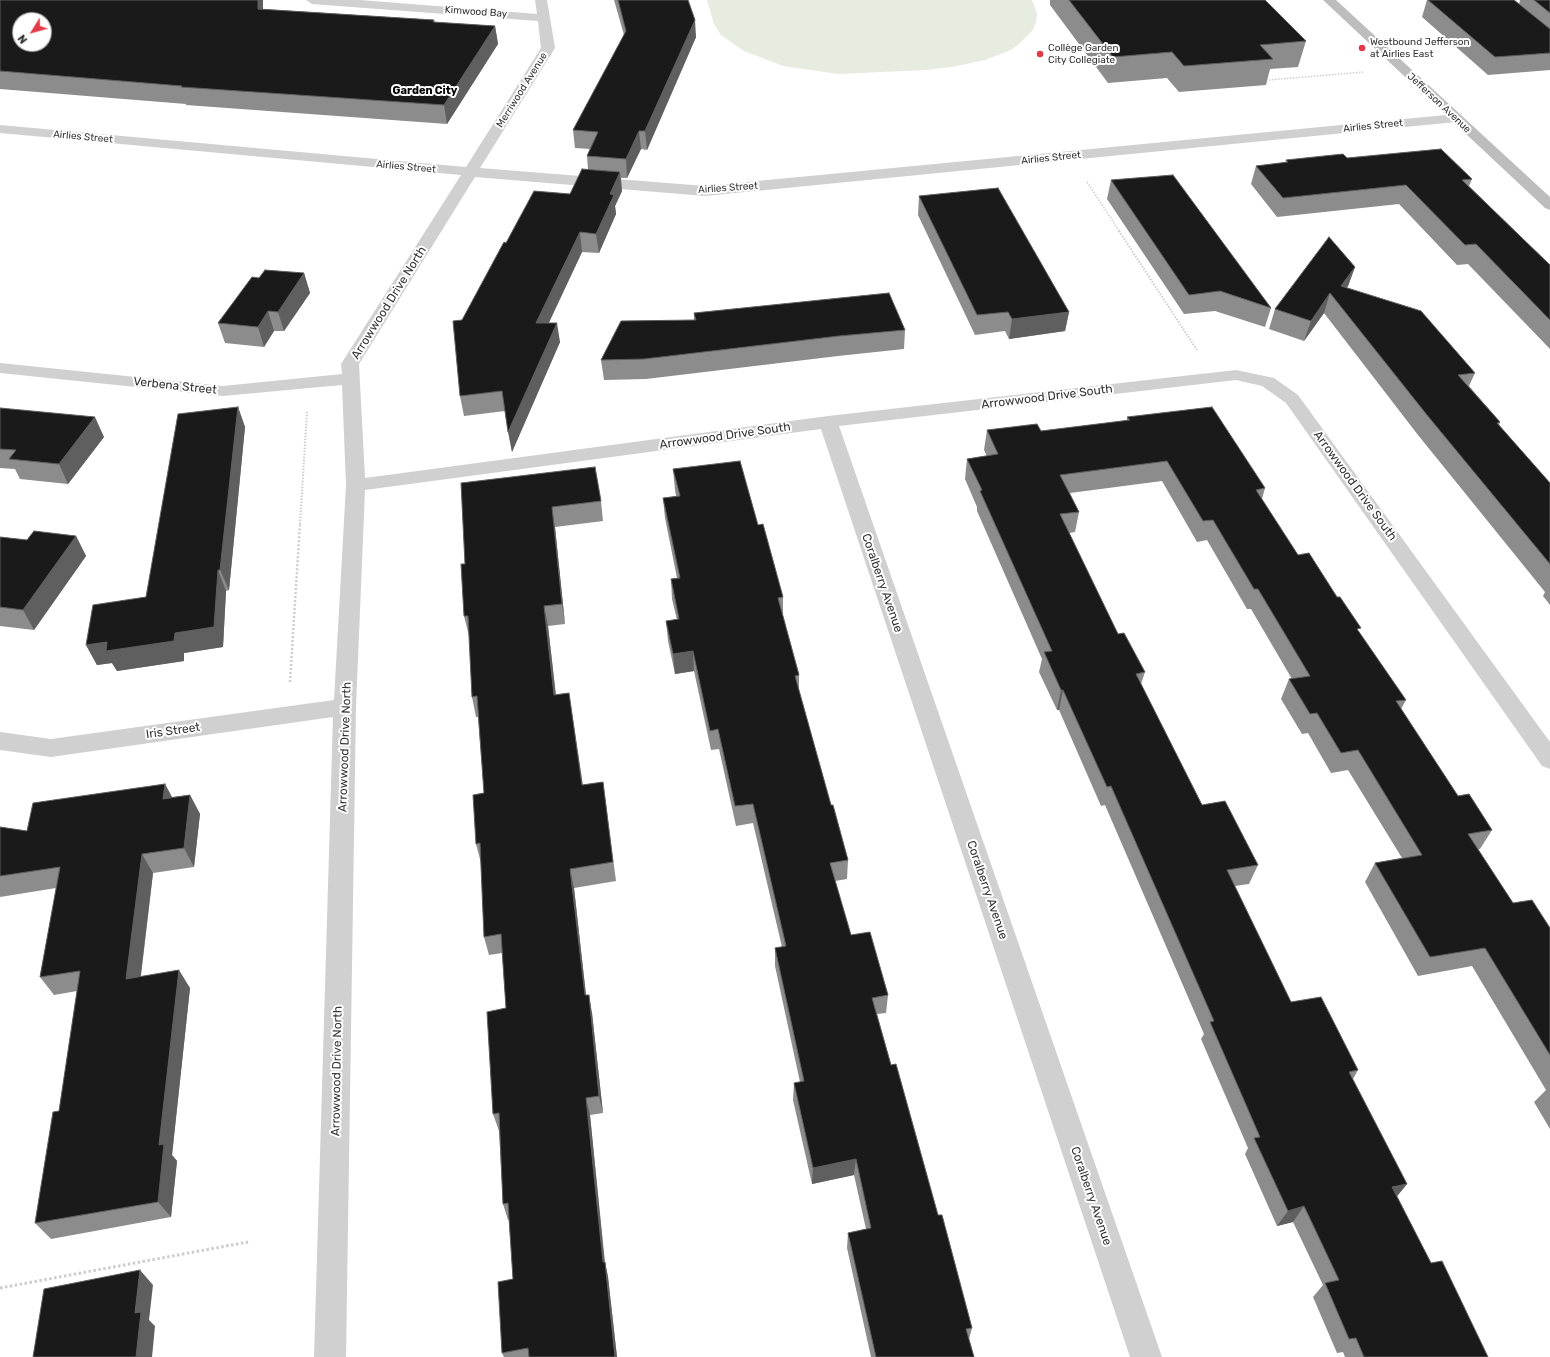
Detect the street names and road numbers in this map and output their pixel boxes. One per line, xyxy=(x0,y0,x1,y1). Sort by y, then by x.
street label: Kimwood Bay xyxy=(444,4,508,20)
street label: Merriwood Avenue xyxy=(494,50,550,130)
street label: Jefferson Avenue xyxy=(1405,70,1473,136)
street label: Airlies Street xyxy=(1343,117,1403,135)
street label: Airlies Street xyxy=(53,128,113,146)
street label: Airlies Street xyxy=(1021,149,1081,167)
street label: Airlies Street xyxy=(376,158,436,176)
street label: Airlies Street xyxy=(698,180,758,196)
street label: Arrowwood Drive North xyxy=(348,244,430,362)
street label: Verbena Street xyxy=(133,374,217,398)
street label: Arrowwood Drive South xyxy=(981,382,1113,412)
street label: Arrowwood Drive South xyxy=(659,420,791,452)
street label: Arrowwood Drive South xyxy=(1310,428,1400,544)
street label: Coralberry Avenue xyxy=(858,532,906,634)
street label: Arrowwood Drive North xyxy=(336,682,354,812)
street label: Iris Street xyxy=(145,720,201,742)
street label: Coralberry Avenue xyxy=(963,839,1011,941)
street label: Arrowwood Drive North xyxy=(329,1006,345,1136)
street label: Coralberry Avenue xyxy=(1067,1145,1115,1247)

